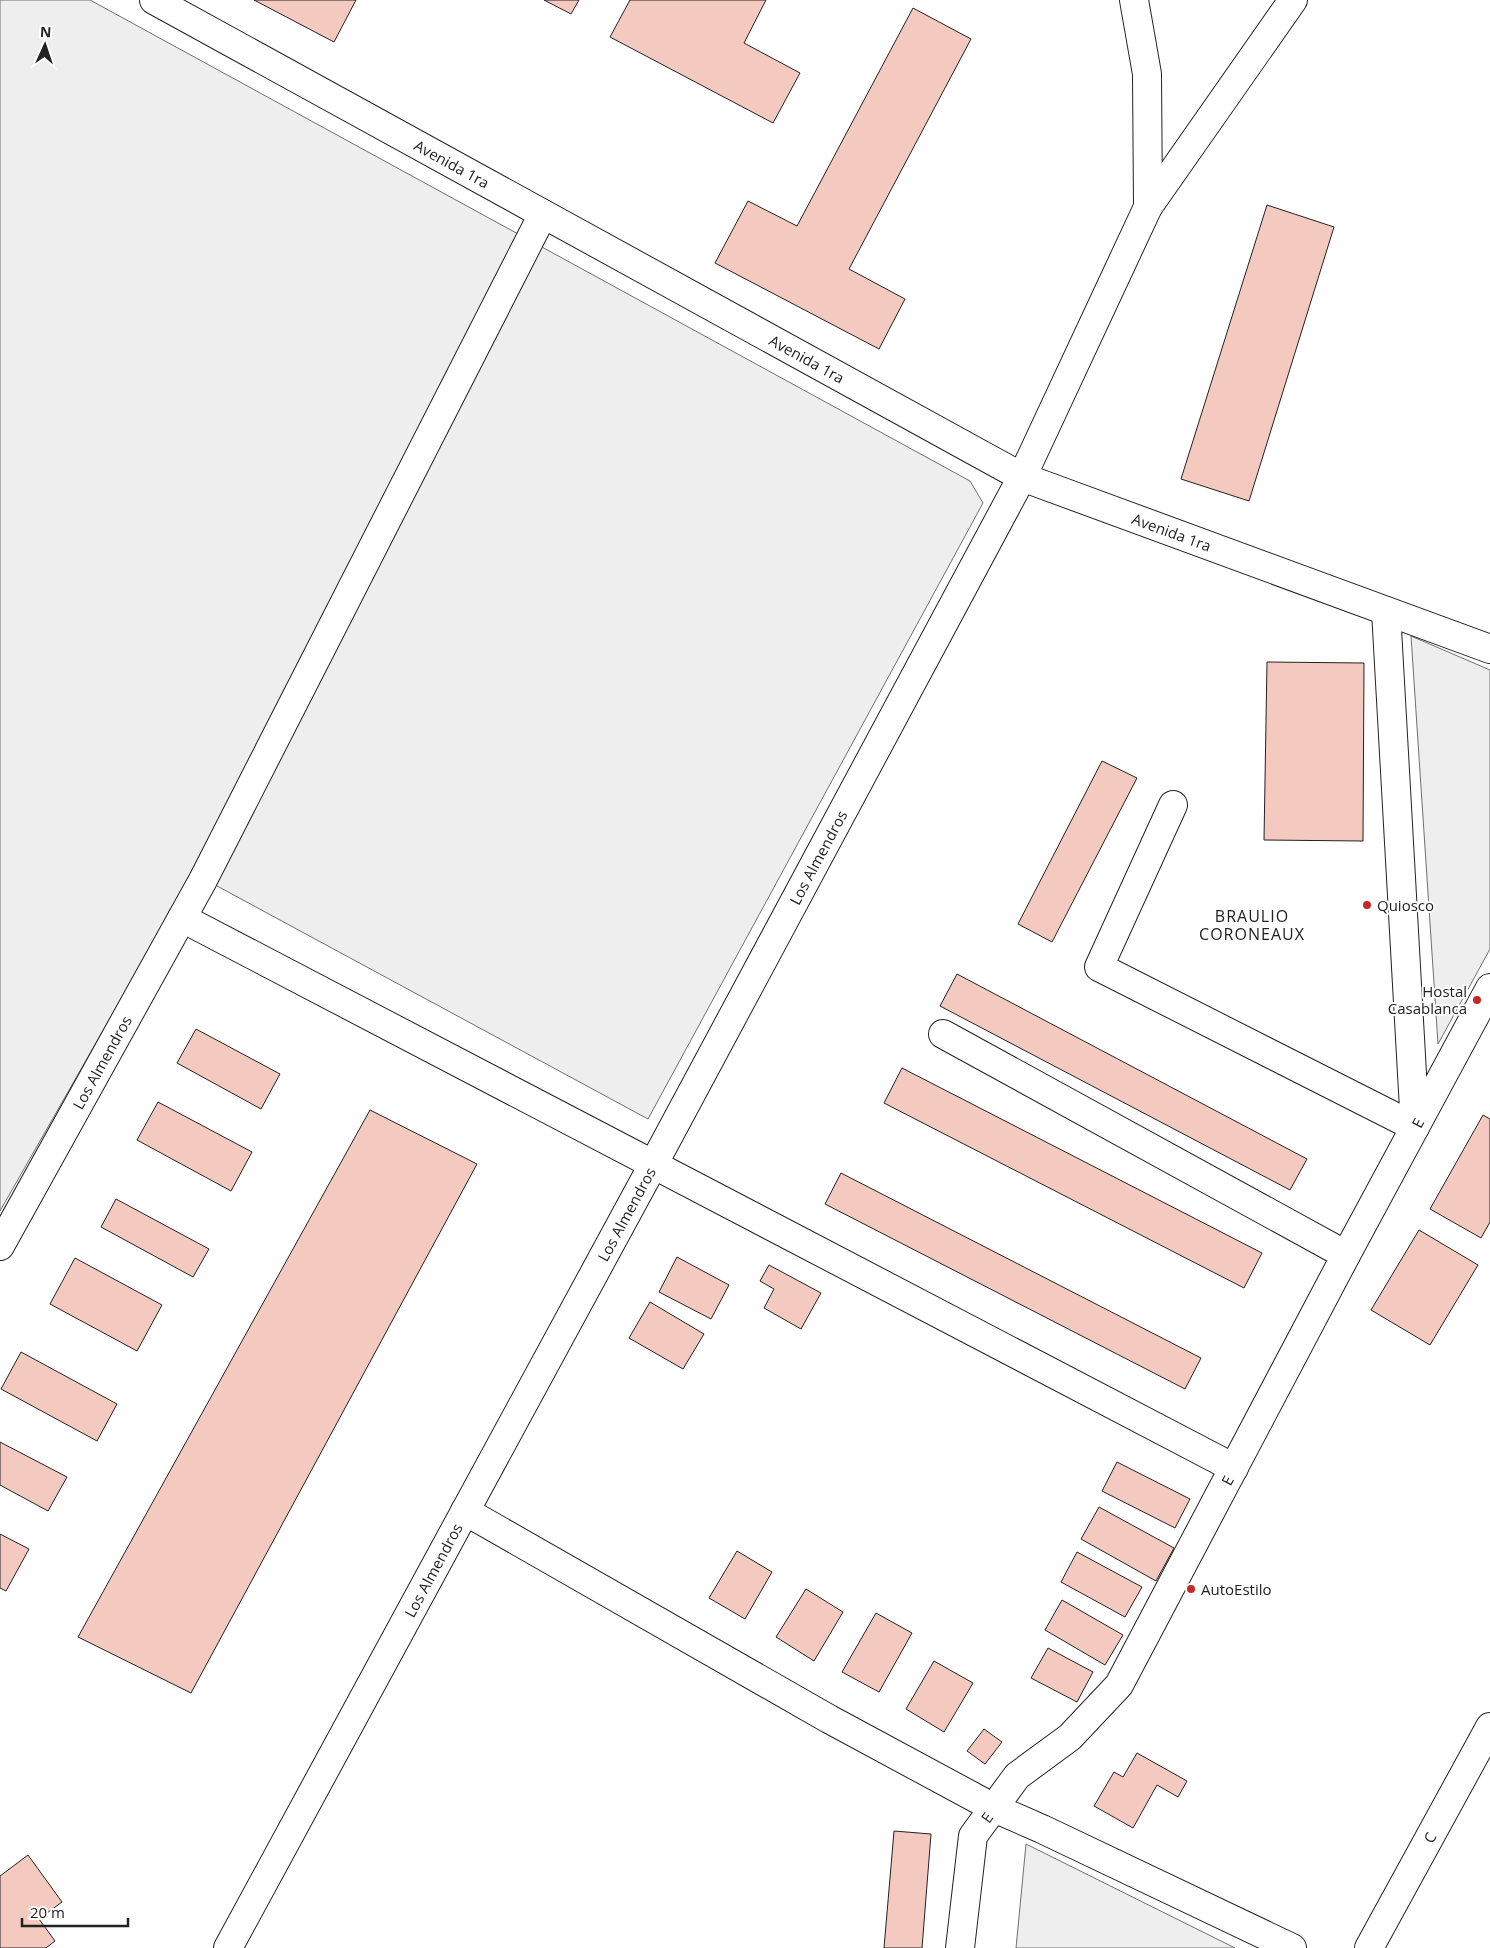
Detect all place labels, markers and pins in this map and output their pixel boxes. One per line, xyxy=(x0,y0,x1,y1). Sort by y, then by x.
place label: Quiosco xyxy=(1377,895,1434,915)
marker: Quiosco xyxy=(1361,899,1373,911)
place label: Hostal Casablanca xyxy=(1388,981,1467,1018)
marker: Hostal Casablanca xyxy=(1471,994,1483,1006)
place label: AutoEstilo xyxy=(1201,1579,1271,1599)
marker: AutoEstilo xyxy=(1185,1583,1197,1595)

